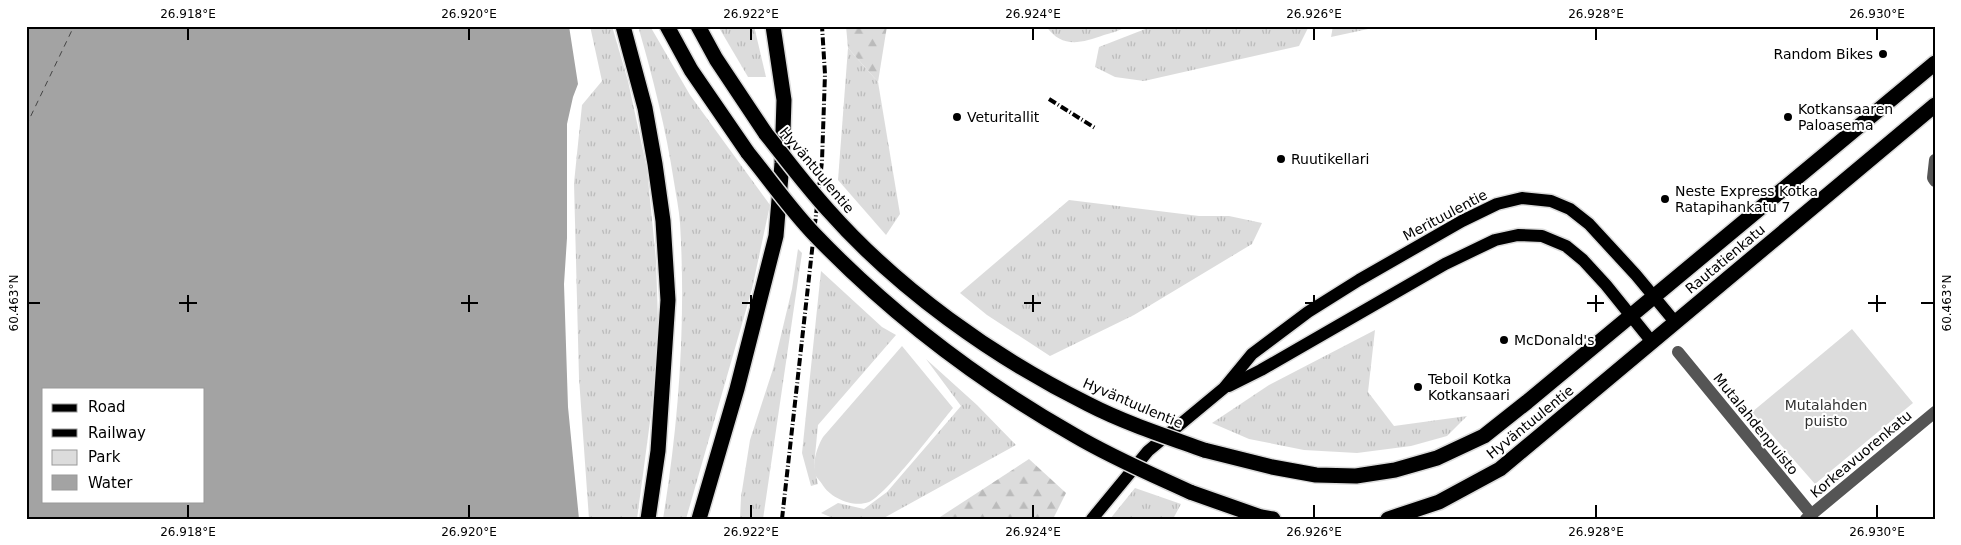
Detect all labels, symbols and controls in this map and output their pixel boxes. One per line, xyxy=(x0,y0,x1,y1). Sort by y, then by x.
text: 26.918°E xyxy=(160,7,216,21)
text: 26.920°E xyxy=(441,7,497,21)
text: 26.922°E xyxy=(723,7,779,21)
text: 26.924°E xyxy=(1005,7,1061,21)
text: 26.926°E xyxy=(1286,7,1342,21)
text: 26.928°E xyxy=(1568,7,1624,21)
text: 26.930°E xyxy=(1849,7,1905,21)
place label: Random Bikes xyxy=(1774,46,1873,62)
marker: Random Bikes xyxy=(1877,48,1889,60)
place label: Kotkansaaren Paloasema xyxy=(1798,101,1893,133)
place label: Veturitallit xyxy=(967,109,1040,125)
marker: Veturitallit xyxy=(951,111,963,123)
marker: Kotkansaaren Paloasema xyxy=(1782,111,1794,123)
street label: Hyväntuulentie xyxy=(776,124,858,216)
place label: Ruutikellari xyxy=(1291,151,1369,167)
marker: Ruutikellari xyxy=(1275,153,1287,165)
place label: Neste Express Kotka Ratapihankatu 7 xyxy=(1675,183,1818,215)
street label: Merituulentie xyxy=(1400,186,1490,244)
marker: Neste Express Kotka Ratapihankatu 7 xyxy=(1659,193,1671,205)
street label: Rautatienkatu xyxy=(1682,221,1768,297)
text: 60.463°N xyxy=(7,275,21,331)
text: 60.463°N xyxy=(1940,275,1954,331)
place label: McDonald's xyxy=(1514,332,1595,348)
marker: McDonald's xyxy=(1498,334,1510,346)
street label: Mutalahdenpuisto xyxy=(1710,370,1802,478)
place label: Teboil Kotka Kotkansaari xyxy=(1427,371,1511,403)
street label: Hyväntuulentie xyxy=(1081,375,1185,431)
marker: Teboil Kotka Kotkansaari xyxy=(1412,381,1424,393)
street label: Hyväntuulentie xyxy=(1483,382,1577,462)
legend xyxy=(42,388,205,502)
park label: Mutalahden puisto xyxy=(1785,397,1867,429)
text: Road xyxy=(88,398,126,416)
street label: Korkeavuorenkatu xyxy=(1807,407,1915,501)
text: Railway xyxy=(88,424,146,442)
text: Park xyxy=(88,448,121,466)
text: Water xyxy=(88,474,133,492)
text: 26.918°E xyxy=(160,525,216,539)
text: 26.920°E xyxy=(441,525,497,539)
text: 26.922°E xyxy=(723,525,779,539)
text: 26.924°E xyxy=(1005,525,1061,539)
text: 26.926°E xyxy=(1286,525,1342,539)
text: 26.928°E xyxy=(1568,525,1624,539)
text: 26.930°E xyxy=(1849,525,1905,539)

